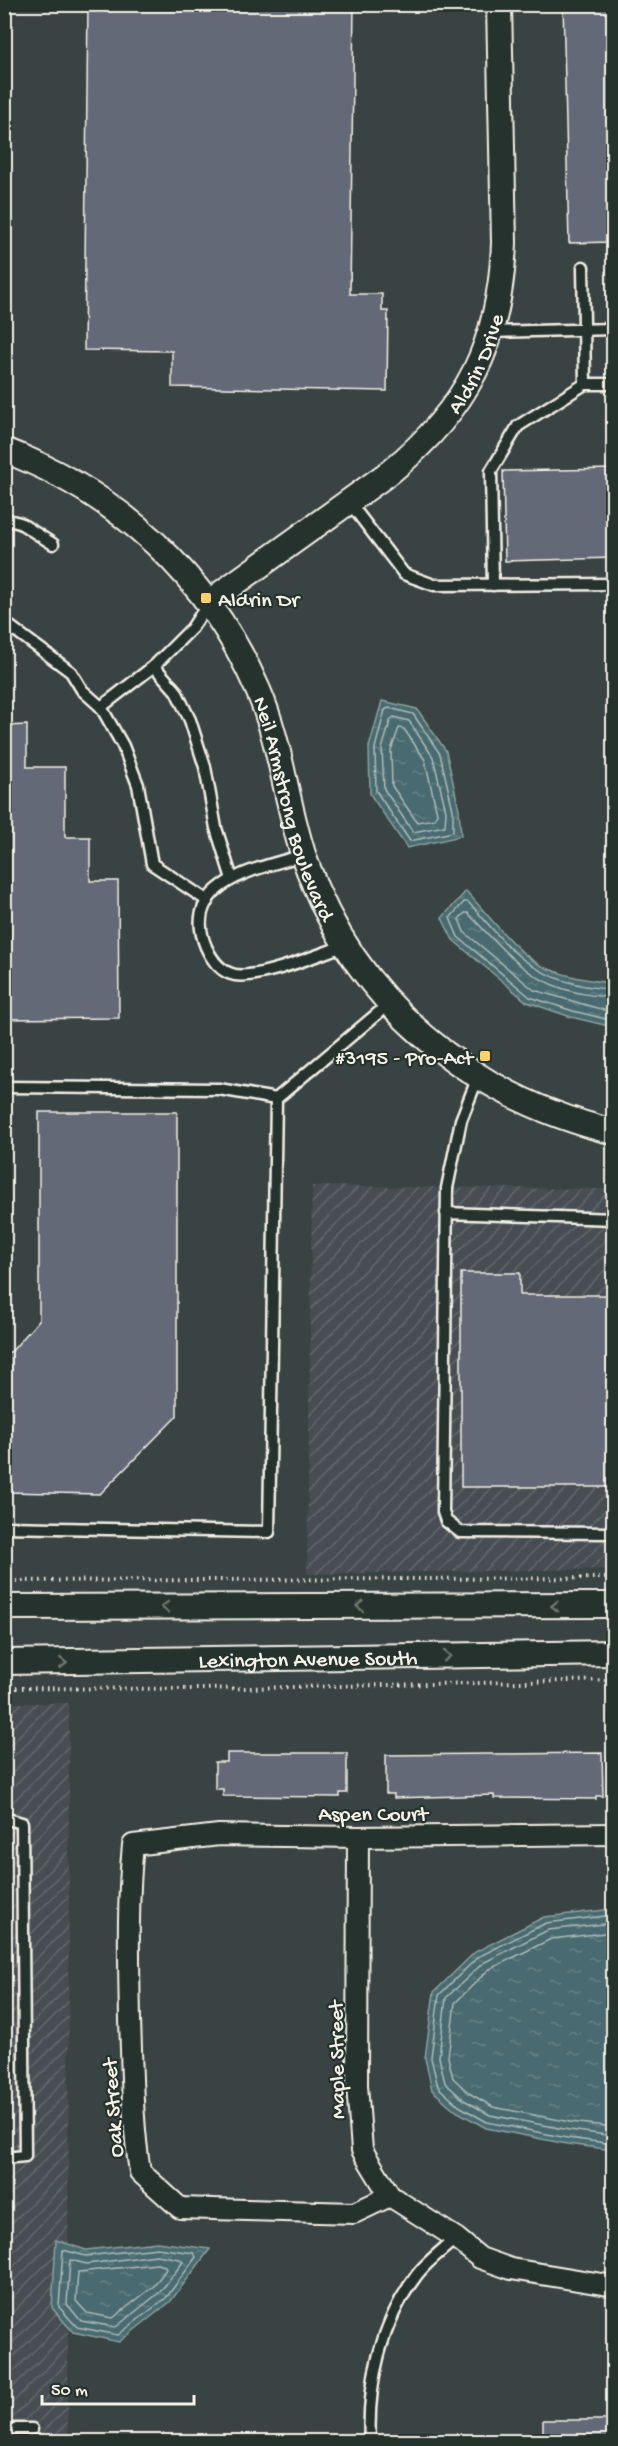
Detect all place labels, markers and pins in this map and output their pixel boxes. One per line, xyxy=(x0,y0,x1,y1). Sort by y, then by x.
place label: Aldrin Dr xyxy=(218,589,301,615)
marker: Aldrin Dr xyxy=(199,591,213,605)
place label: #3195 - Pro-Act xyxy=(335,1047,475,1073)
marker: #3195 - Pro-Act xyxy=(478,1049,492,1063)

